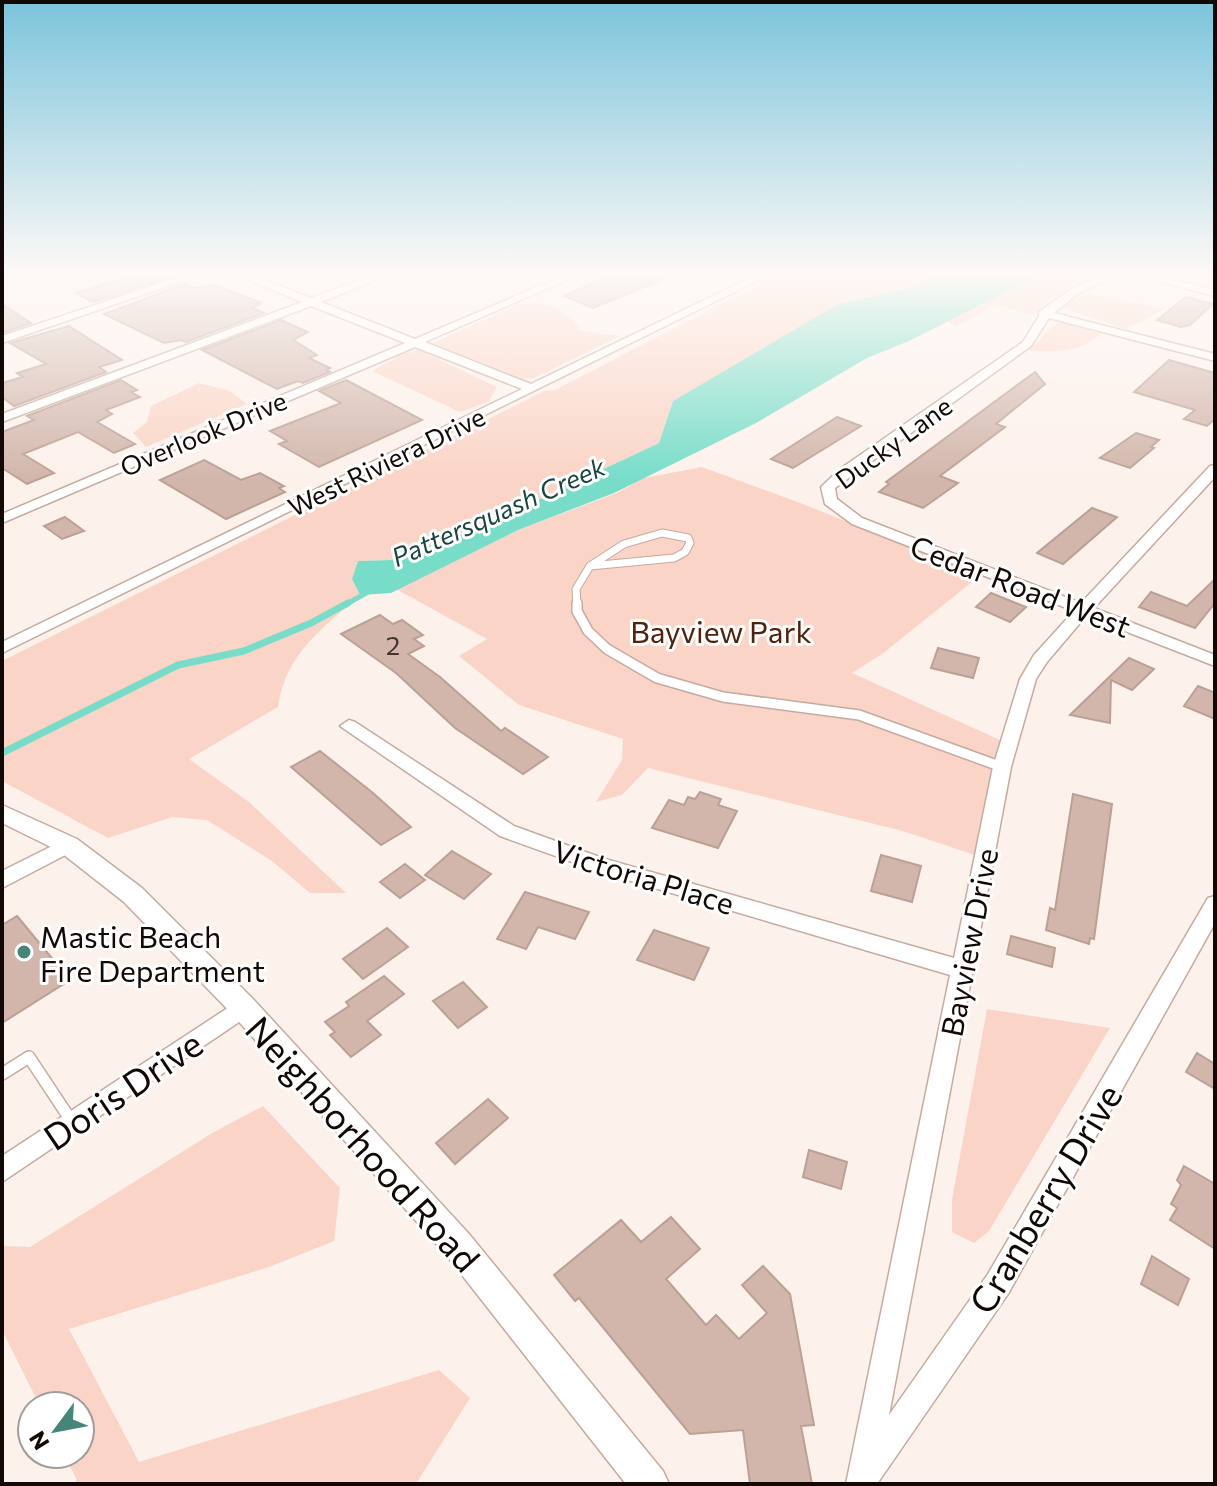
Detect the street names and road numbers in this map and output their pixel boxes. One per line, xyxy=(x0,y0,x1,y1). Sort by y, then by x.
street label: Overlook Drive xyxy=(115,384,291,482)
street label: Ducky Lane xyxy=(829,389,957,495)
street label: West Riviera Drive xyxy=(283,400,489,522)
street label: Cedar Road West xyxy=(906,526,1136,644)
street label: Victoria Place xyxy=(549,831,739,921)
street label: Bayview Drive xyxy=(932,845,1004,1039)
street label: Neighborhood Road xyxy=(238,1006,490,1280)
street label: Doris Drive xyxy=(34,1020,210,1158)
street label: Cranberry Drive xyxy=(958,1075,1130,1321)

